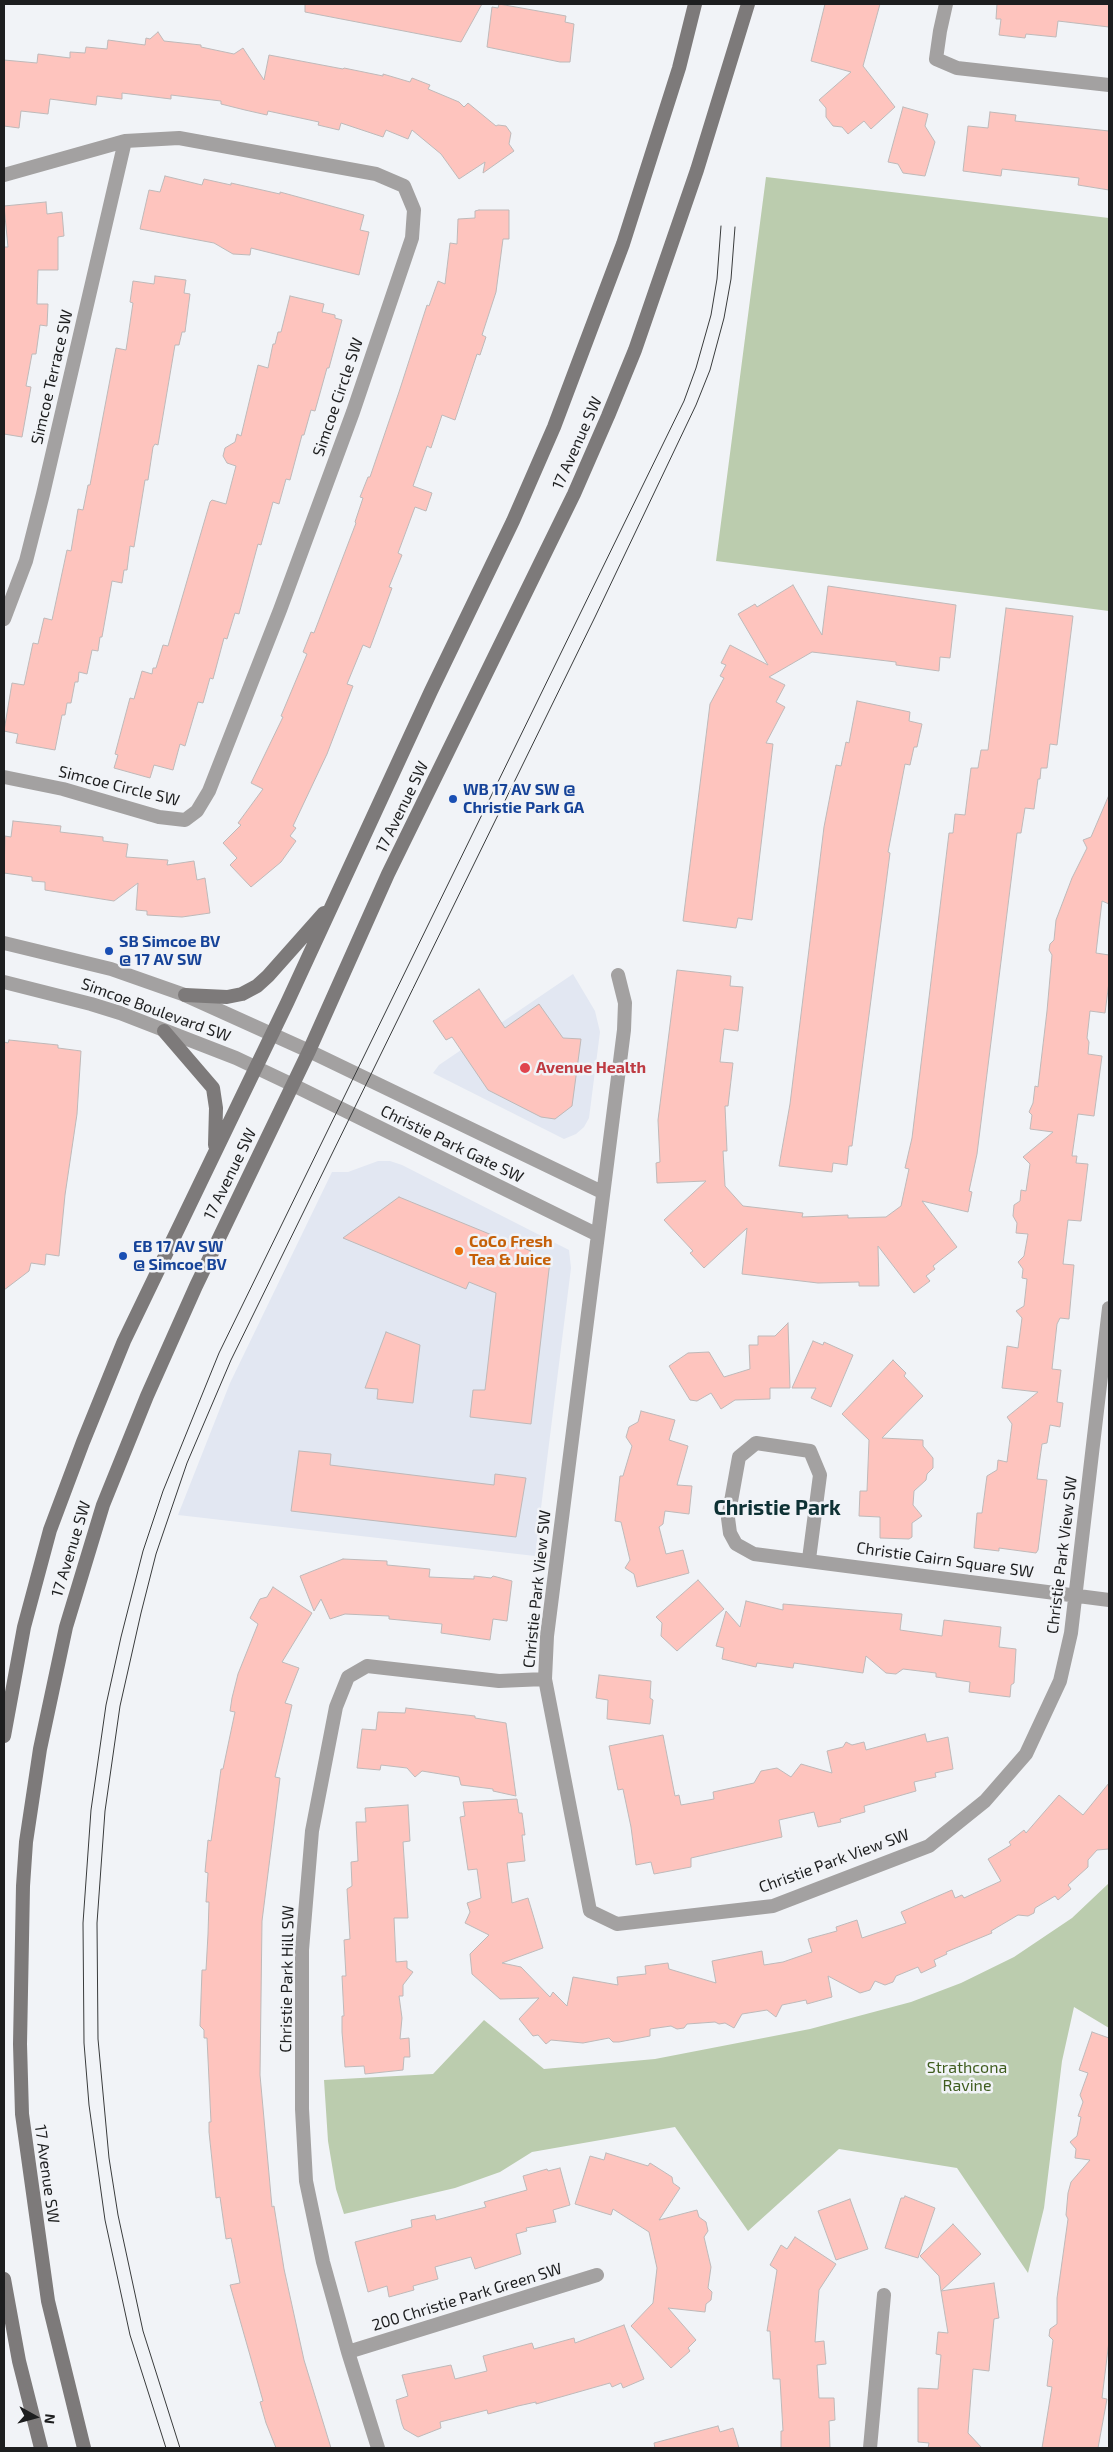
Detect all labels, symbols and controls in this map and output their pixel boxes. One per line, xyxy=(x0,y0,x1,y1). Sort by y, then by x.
street label: Simcoe Terrace SW xyxy=(27,308,77,446)
street label: Simcoe Circle SW xyxy=(309,335,367,459)
street label: 17 Avenue SW xyxy=(548,394,606,492)
street label: 17 Avenue SW xyxy=(372,758,432,856)
street label: Simcoe Circle SW xyxy=(56,762,182,810)
place label: WB 17 AV SW @ Christie Park GA xyxy=(463,780,584,818)
marker: WB 17 AV SW @ Christie Park GA xyxy=(447,793,459,805)
place label: SB Simcoe BV @ 17 AV SW xyxy=(119,932,220,970)
marker: SB Simcoe BV @ 17 AV SW xyxy=(103,945,115,957)
street label: Simcoe Boulevard SW xyxy=(79,974,233,1046)
place label: Avenue Health xyxy=(536,1058,646,1078)
marker: Avenue Health xyxy=(518,1061,532,1075)
street label: Christie Park Gate SW xyxy=(377,1101,527,1187)
street label: 17 Avenue SW xyxy=(200,1125,260,1223)
place label: CoCo Fresh Tea & Juice xyxy=(469,1232,553,1270)
place label: EB 17 AV SW @ Simcoe BV xyxy=(133,1237,227,1275)
marker: CoCo Fresh Tea & Juice xyxy=(453,1245,465,1257)
marker: EB 17 AV SW @ Simcoe BV xyxy=(117,1250,129,1262)
street label: Christie Park View SW xyxy=(1043,1475,1081,1635)
district label: Christie Park xyxy=(713,1495,841,1521)
street label: 17 Avenue SW xyxy=(47,1499,95,1599)
street label: Christie Park View SW xyxy=(519,1509,555,1669)
street label: Christie Cairn Square SW xyxy=(855,1538,1035,1582)
street label: Christie Park View SW xyxy=(756,1825,912,1897)
street label: Christie Park Hill SW xyxy=(276,1905,298,2053)
park label: Strathcona Ravine xyxy=(927,2058,1007,2096)
street label: 17 Avenue SW xyxy=(31,2123,63,2225)
street label: 200 Christie Park Green SW xyxy=(370,2259,564,2335)
north arrow xyxy=(10,2392,60,2442)
text: N xyxy=(41,2413,59,2425)

